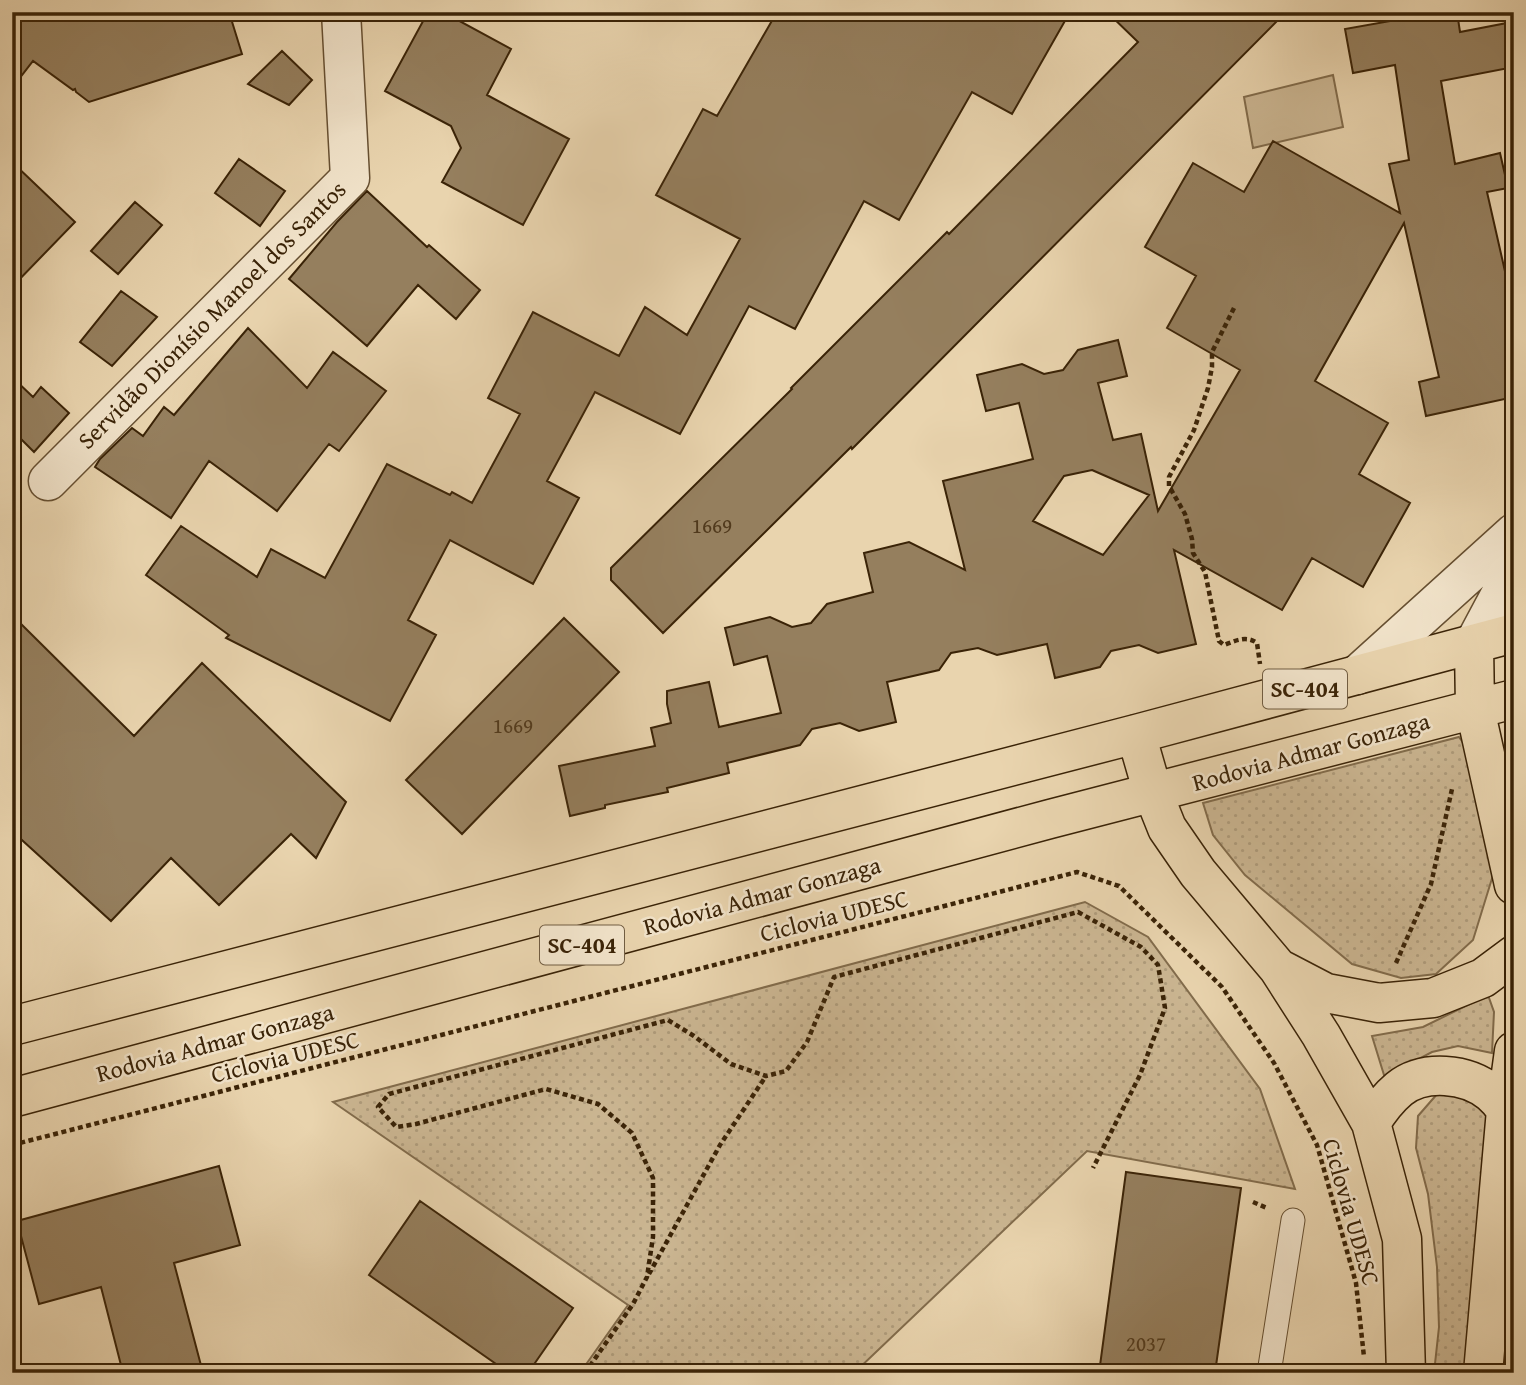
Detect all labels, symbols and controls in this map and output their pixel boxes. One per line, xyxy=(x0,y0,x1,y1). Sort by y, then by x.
street label: Servidão Dionísio Manoel dos Santos xyxy=(69,172,354,457)
house number: 1669 xyxy=(692,510,732,541)
road number: SC-404 xyxy=(1263,670,1347,708)
street label: Rodovia Admar Gonzaga xyxy=(1188,703,1434,800)
house number: 1669 xyxy=(493,710,533,741)
street label: Rodovia Admar Gonzaga xyxy=(639,847,885,944)
street label: Ciclovia UDESC xyxy=(756,880,911,951)
road number: SC-404 xyxy=(540,926,624,964)
street label: Rodovia Admar Gonzaga xyxy=(92,994,338,1091)
street label: Ciclovia UDESC xyxy=(207,1021,362,1092)
street label: Ciclovia UDESC xyxy=(1314,1134,1389,1289)
house number: 2037 xyxy=(1126,1328,1166,1359)

